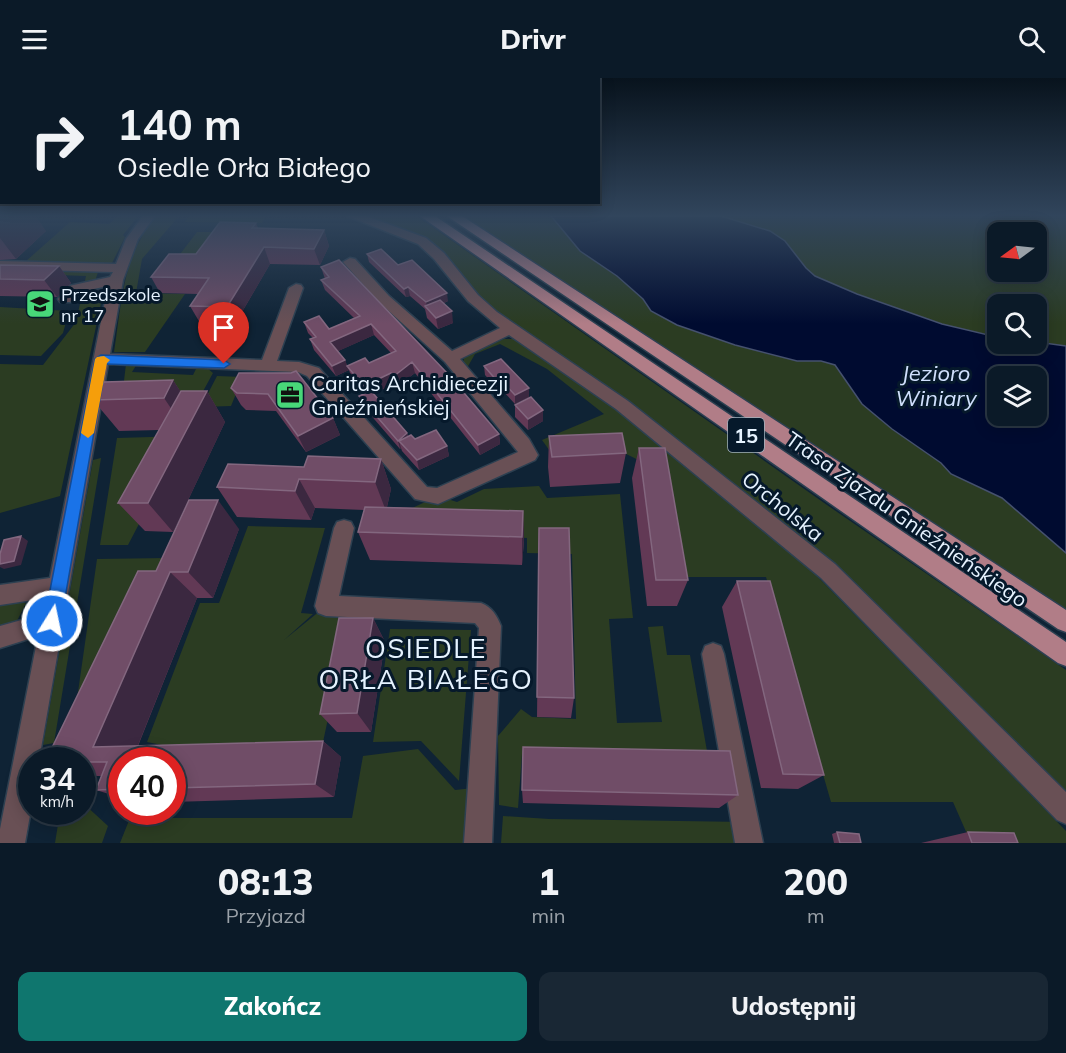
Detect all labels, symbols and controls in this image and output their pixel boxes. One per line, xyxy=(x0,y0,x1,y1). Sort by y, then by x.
text: Drivr xyxy=(500,22,566,56)
icon: menu xyxy=(18,23,51,56)
icon: search xyxy=(1015,23,1048,56)
text: 140 m xyxy=(117,98,242,151)
icon: right xyxy=(18,102,96,180)
text: Osiedle Orła Białego xyxy=(117,150,371,184)
north arrow xyxy=(987,222,1047,282)
map controls xyxy=(987,222,1047,426)
place label: Przedszkole nr 17 xyxy=(61,283,160,327)
school or university icon: Przedszkole nr 17 xyxy=(24,288,56,320)
button: search xyxy=(987,294,1047,354)
pin xyxy=(198,302,249,364)
icon: arrive xyxy=(207,311,240,344)
water label: Jezioro Winiary xyxy=(895,359,978,412)
button: layers xyxy=(987,366,1047,426)
place label: Caritas Archidiecezji Gnieźnieńskiej xyxy=(311,370,508,420)
office icon: Caritas Archidiecezji Gnieźnieńskiej xyxy=(274,379,306,411)
road number: 15 xyxy=(728,418,764,452)
street label: Trasa Zjazdu Gnieźnieńskiego xyxy=(781,425,1033,613)
street label: Orcholska xyxy=(737,465,829,547)
position arrow xyxy=(20,589,84,653)
district label: OSIEDLE ORŁA BIAŁEGO xyxy=(319,631,533,696)
speed limit sign: 40 xyxy=(108,747,186,825)
text: 34 xyxy=(39,760,75,798)
text: km/h xyxy=(40,792,74,811)
text: 08:13 xyxy=(218,859,314,904)
text: 1 xyxy=(538,859,559,904)
text: 200 xyxy=(783,859,848,904)
text: Przyjazd xyxy=(226,903,306,928)
text: min xyxy=(531,903,566,928)
text: m xyxy=(807,903,825,928)
button: Zakończ xyxy=(18,972,527,1041)
button: Udostępnij xyxy=(539,972,1048,1041)

